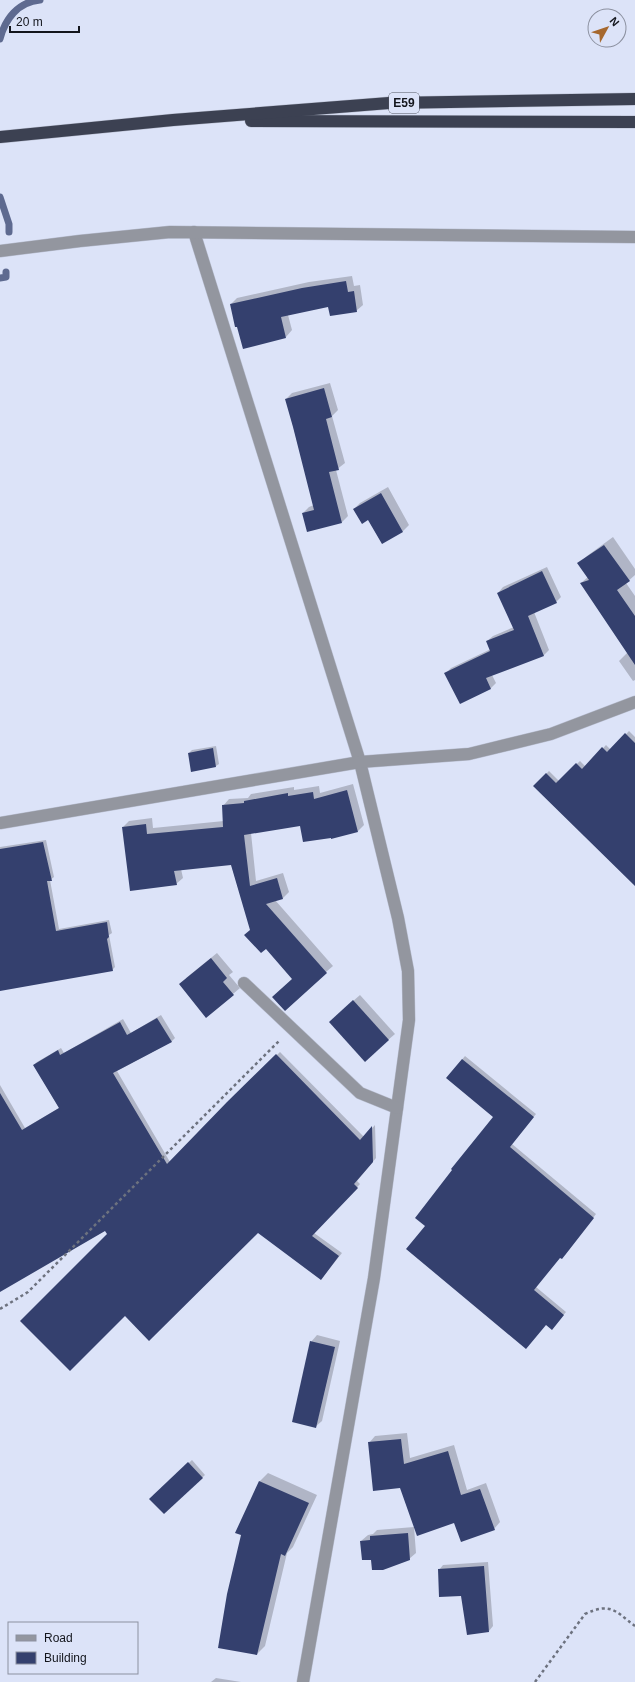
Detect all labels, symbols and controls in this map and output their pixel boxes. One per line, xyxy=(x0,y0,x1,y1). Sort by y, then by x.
scale bar xyxy=(10,8,79,34)
north arrow xyxy=(587,8,627,48)
text: 20 m xyxy=(16,15,43,29)
text: N xyxy=(608,15,622,29)
road number: E59 xyxy=(389,93,419,113)
legend xyxy=(8,1622,138,1674)
text: Road xyxy=(44,1631,73,1645)
text: Building xyxy=(44,1651,87,1665)

